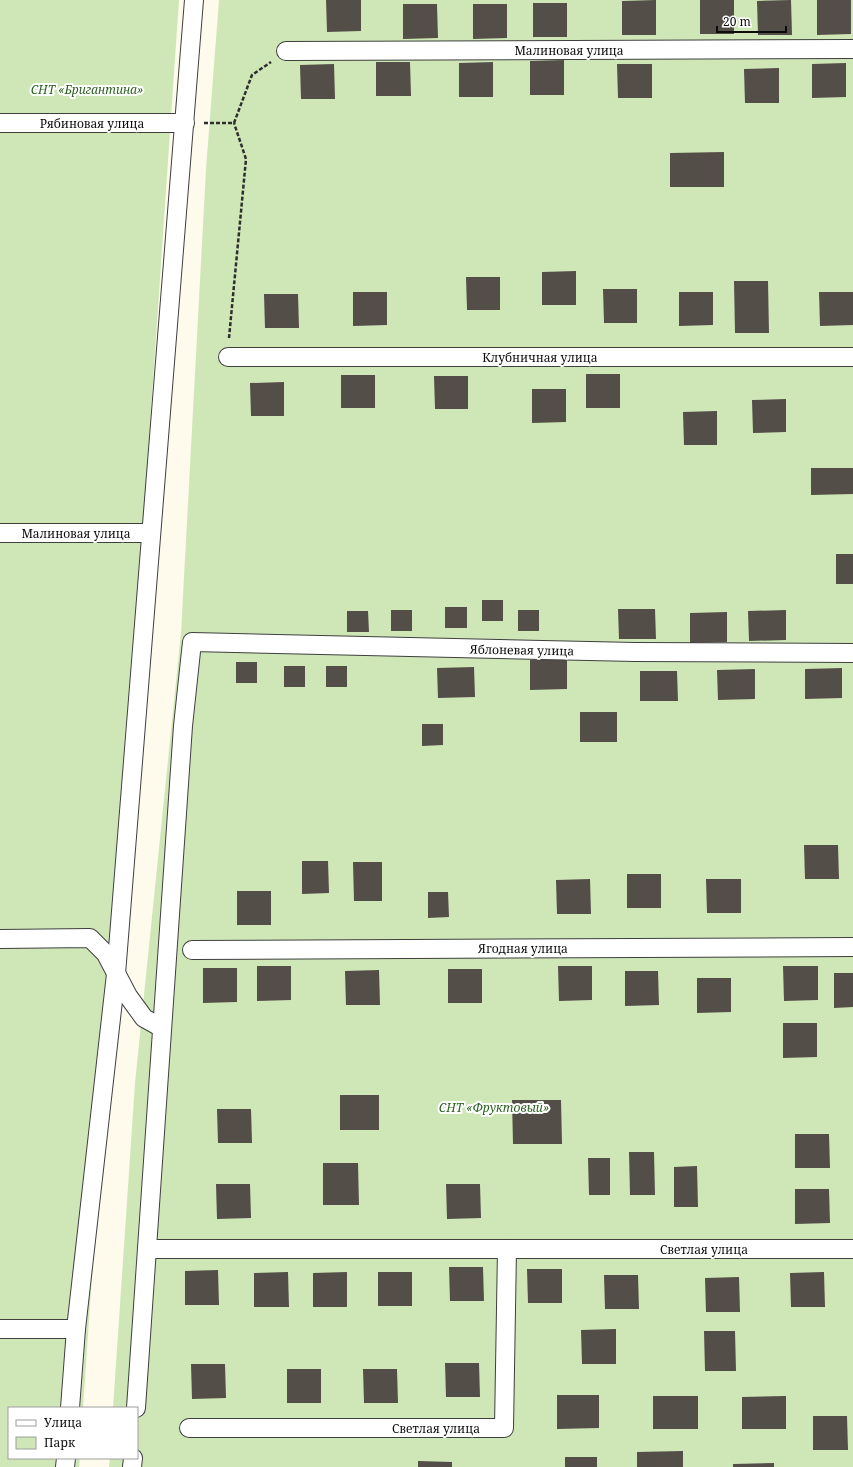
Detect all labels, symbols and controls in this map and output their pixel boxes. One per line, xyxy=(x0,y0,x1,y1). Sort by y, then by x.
scale bar xyxy=(717,8,786,34)
text: 20 m xyxy=(723,13,751,30)
street label: Малиновая улица xyxy=(514,42,624,59)
park label: СНТ «Бригантина» xyxy=(31,81,143,98)
street label: Рябиновая улица xyxy=(40,115,145,132)
street label: Клубничная улица xyxy=(482,349,598,366)
street label: Малиновая улица xyxy=(21,525,131,542)
street label: Яблоневая улица xyxy=(469,641,574,659)
street label: Ягодная улица xyxy=(477,940,568,957)
park label: СНТ «Фруктовый» xyxy=(439,1099,549,1116)
street label: Светлая улица xyxy=(660,1241,748,1258)
legend xyxy=(8,1407,138,1459)
text: Улица xyxy=(44,1414,82,1431)
street label: Светлая улица xyxy=(392,1420,480,1437)
text: Парк xyxy=(44,1434,76,1451)

